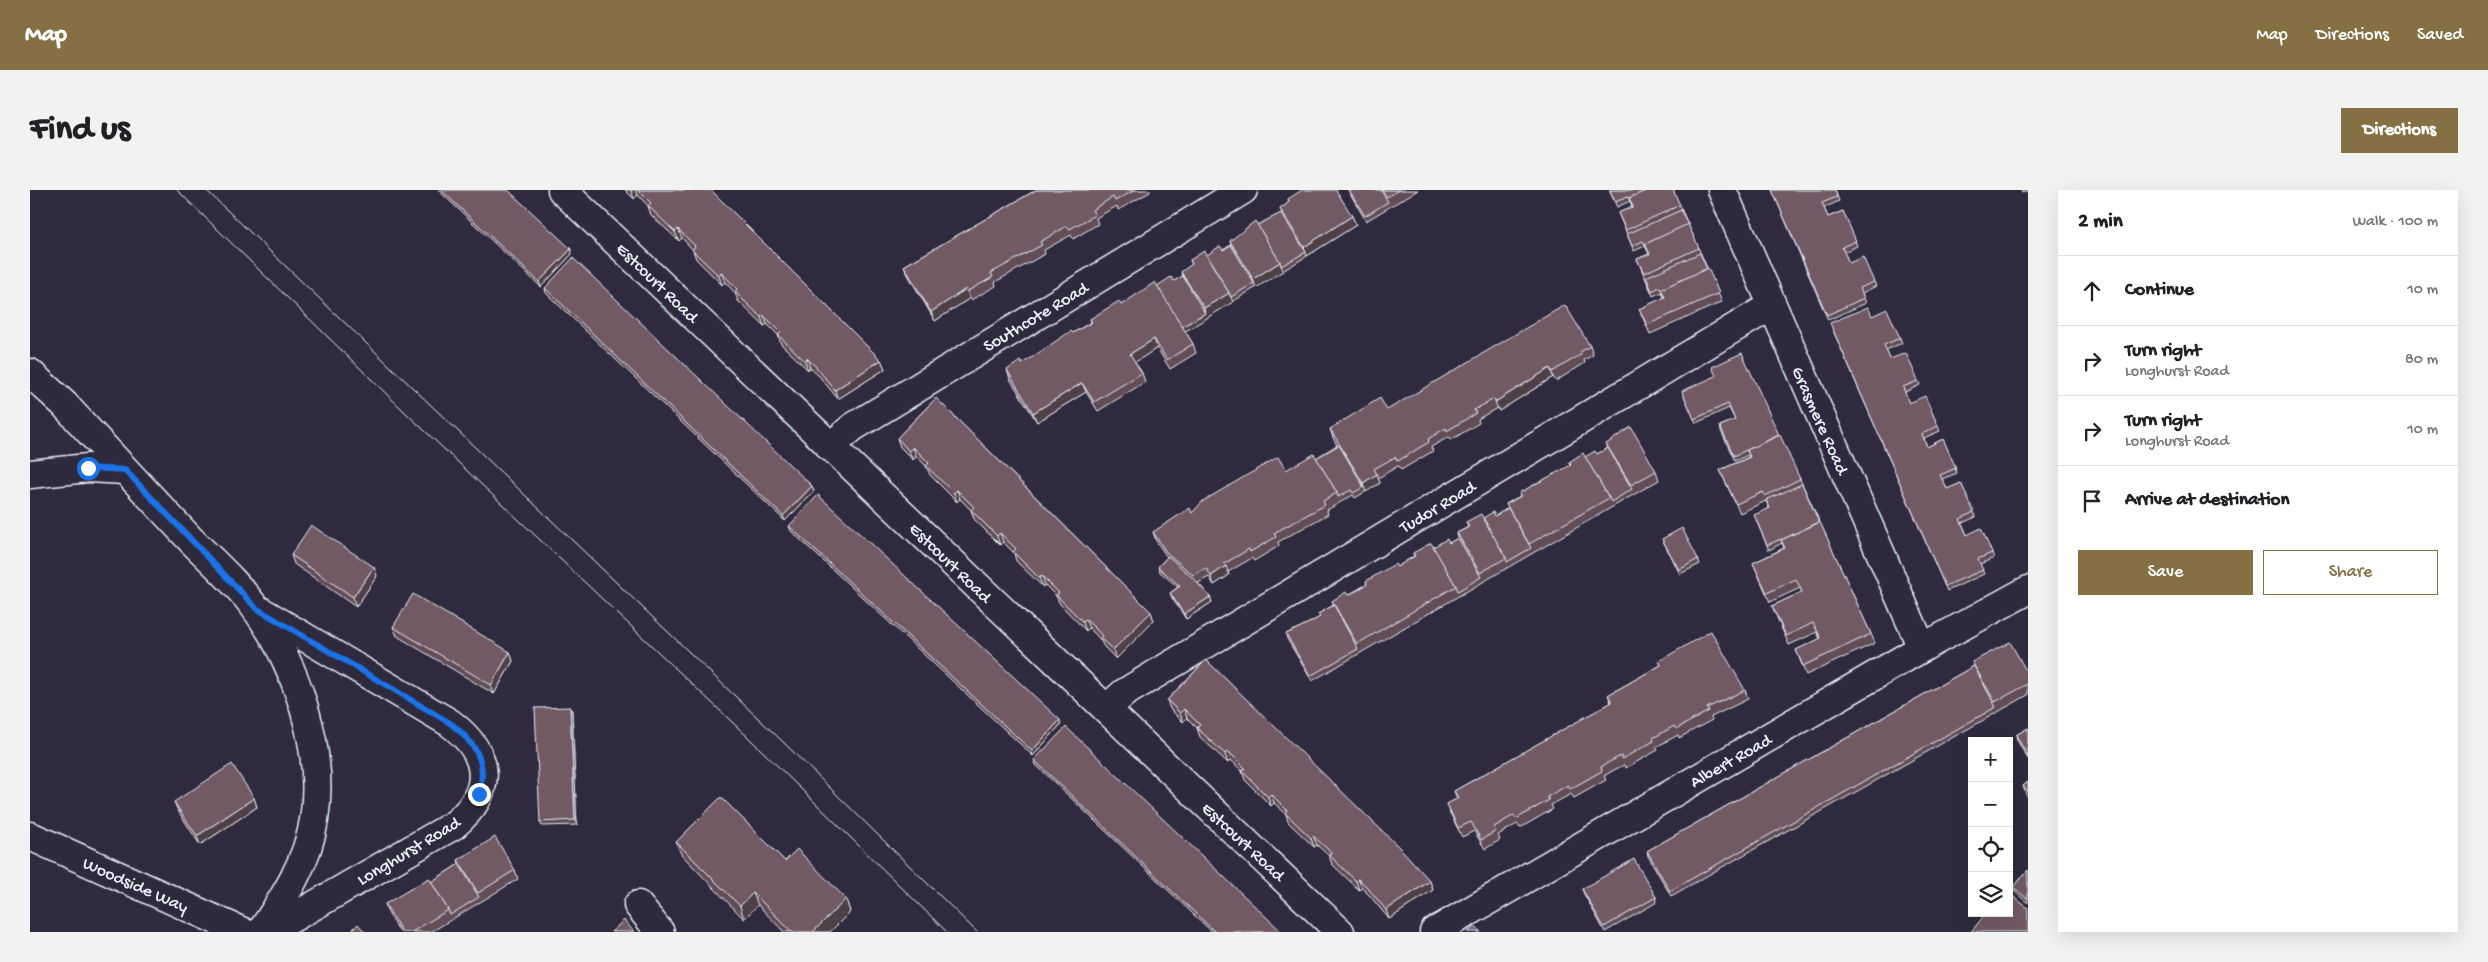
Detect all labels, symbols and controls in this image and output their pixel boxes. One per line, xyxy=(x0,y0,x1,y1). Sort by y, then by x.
text: Map xyxy=(25,21,67,50)
text: Map xyxy=(2256,25,2288,46)
text: Directions xyxy=(2316,25,2389,46)
text: Saved xyxy=(2417,25,2463,46)
button: Directions xyxy=(2341,108,2458,153)
text: Find us xyxy=(30,110,130,151)
text: 2 min xyxy=(2078,210,2123,235)
text: Walk · 100 m xyxy=(2352,213,2438,232)
street label: Estcourt Road xyxy=(611,239,703,329)
icon: ahead xyxy=(2078,277,2106,305)
street label: Southcote Road xyxy=(980,278,1094,358)
text: Continue xyxy=(2125,279,2194,302)
text: 10 m xyxy=(2407,281,2438,300)
text: Turn right xyxy=(2125,340,2201,363)
icon: right xyxy=(2078,347,2106,375)
text: 80 m xyxy=(2405,351,2438,370)
text: Longhurst Road xyxy=(2125,363,2229,382)
street label: Grasmere Road xyxy=(1786,364,1852,479)
text: Turn right xyxy=(2125,410,2201,433)
icon: right xyxy=(2078,417,2106,445)
text: 10 m xyxy=(2407,421,2438,440)
text: Longhurst Road xyxy=(2125,433,2229,452)
route start xyxy=(77,457,100,480)
street label: Tudor Road xyxy=(1395,476,1481,540)
icon: arrive xyxy=(2078,487,2106,515)
text: Arrive at destination xyxy=(2125,489,2289,512)
street label: Estcourt Road xyxy=(904,519,996,609)
button: Save xyxy=(2078,550,2253,595)
button: Share xyxy=(2263,550,2438,595)
street label: Albert Road xyxy=(1687,730,1777,794)
map controls xyxy=(1968,737,2013,917)
button: + xyxy=(1968,737,2013,782)
button: − xyxy=(1968,782,2013,827)
route end xyxy=(468,783,491,806)
street label: Estcourt Road xyxy=(1196,799,1289,888)
street label: Longhurst Road xyxy=(354,812,466,891)
button: locate xyxy=(1968,827,2013,872)
street label: Woodside Way xyxy=(79,854,191,919)
button: layers xyxy=(1968,872,2013,917)

